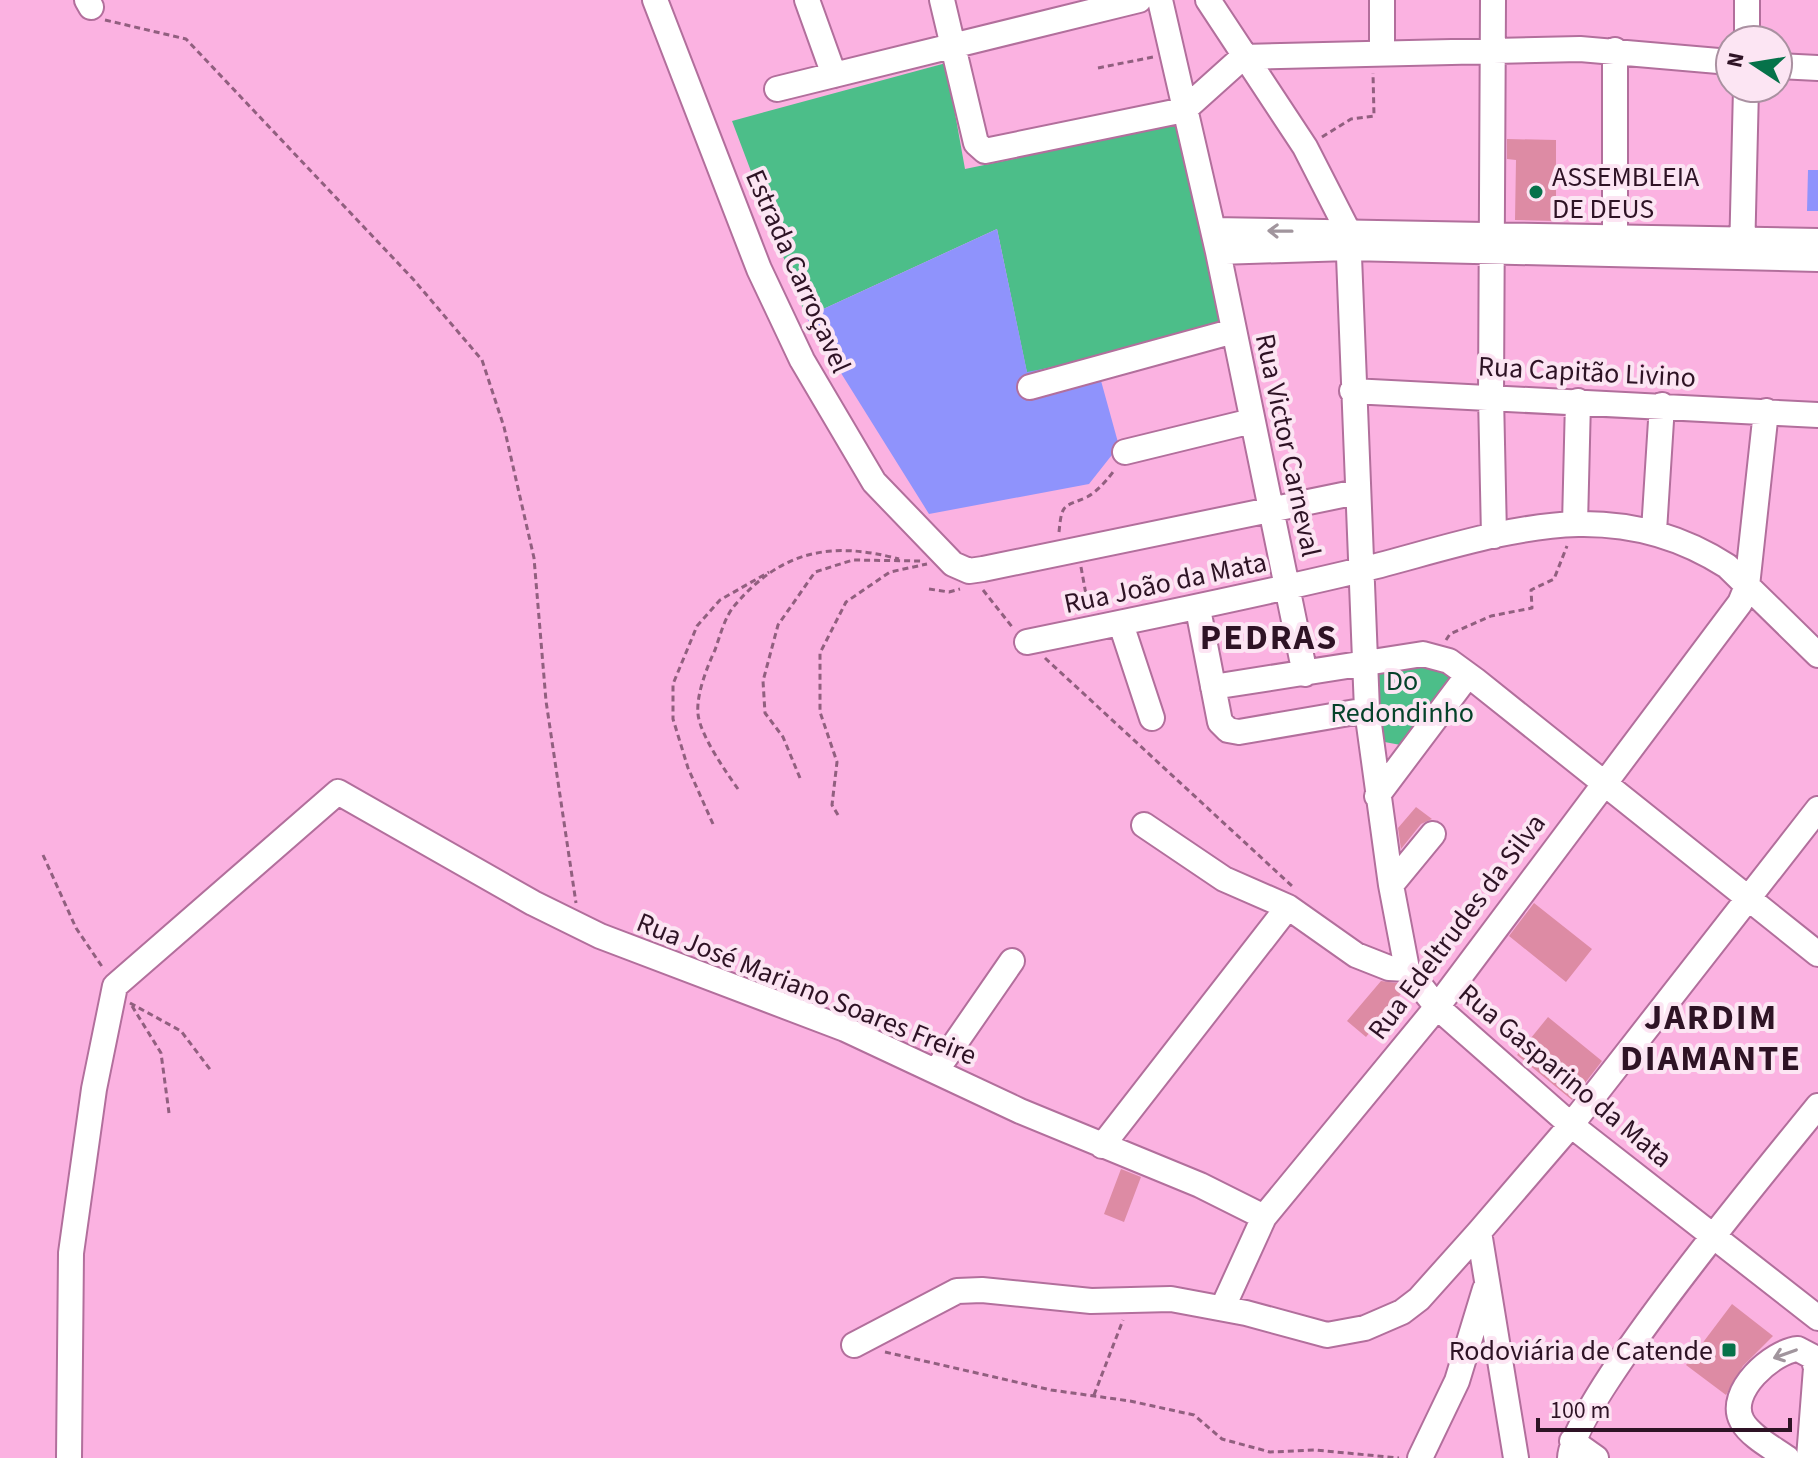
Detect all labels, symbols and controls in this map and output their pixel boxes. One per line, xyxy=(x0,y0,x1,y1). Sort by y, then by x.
north arrow xyxy=(1714,24,1794,104)
text: N xyxy=(1718,50,1753,71)
place label: ASSEMBLEIA DE DEUS xyxy=(1552,157,1700,229)
street label: Estrada Carroçavel xyxy=(735,163,861,380)
marker: ASSEMBLEIA DE DEUS xyxy=(1527,183,1545,201)
one-way arrow xyxy=(1267,223,1294,239)
street label: Rua Victor Carneval xyxy=(1245,330,1331,560)
street label: Rua Capitão Livino xyxy=(1477,346,1697,398)
street label: Rua João da Mata xyxy=(1060,542,1270,624)
district label: PEDRAS xyxy=(1200,612,1338,663)
park label: Do Redondinho xyxy=(1330,661,1474,733)
street label: Rua Edeltrudes da Silva xyxy=(1358,805,1555,1048)
street label: Rua José Mariano Soares Freire xyxy=(631,902,983,1076)
street label: Rua Gasparino da Mata xyxy=(1450,974,1681,1177)
district label: JARDIM DIAMANTE xyxy=(1620,992,1802,1084)
place label: Rodoviária de Catende xyxy=(1449,1331,1713,1371)
marker: Rodoviária de Catende xyxy=(1720,1341,1738,1359)
one-way arrow xyxy=(1773,1347,1798,1362)
scale bar xyxy=(1538,1382,1790,1432)
text: 100 m xyxy=(1550,1393,1610,1428)

